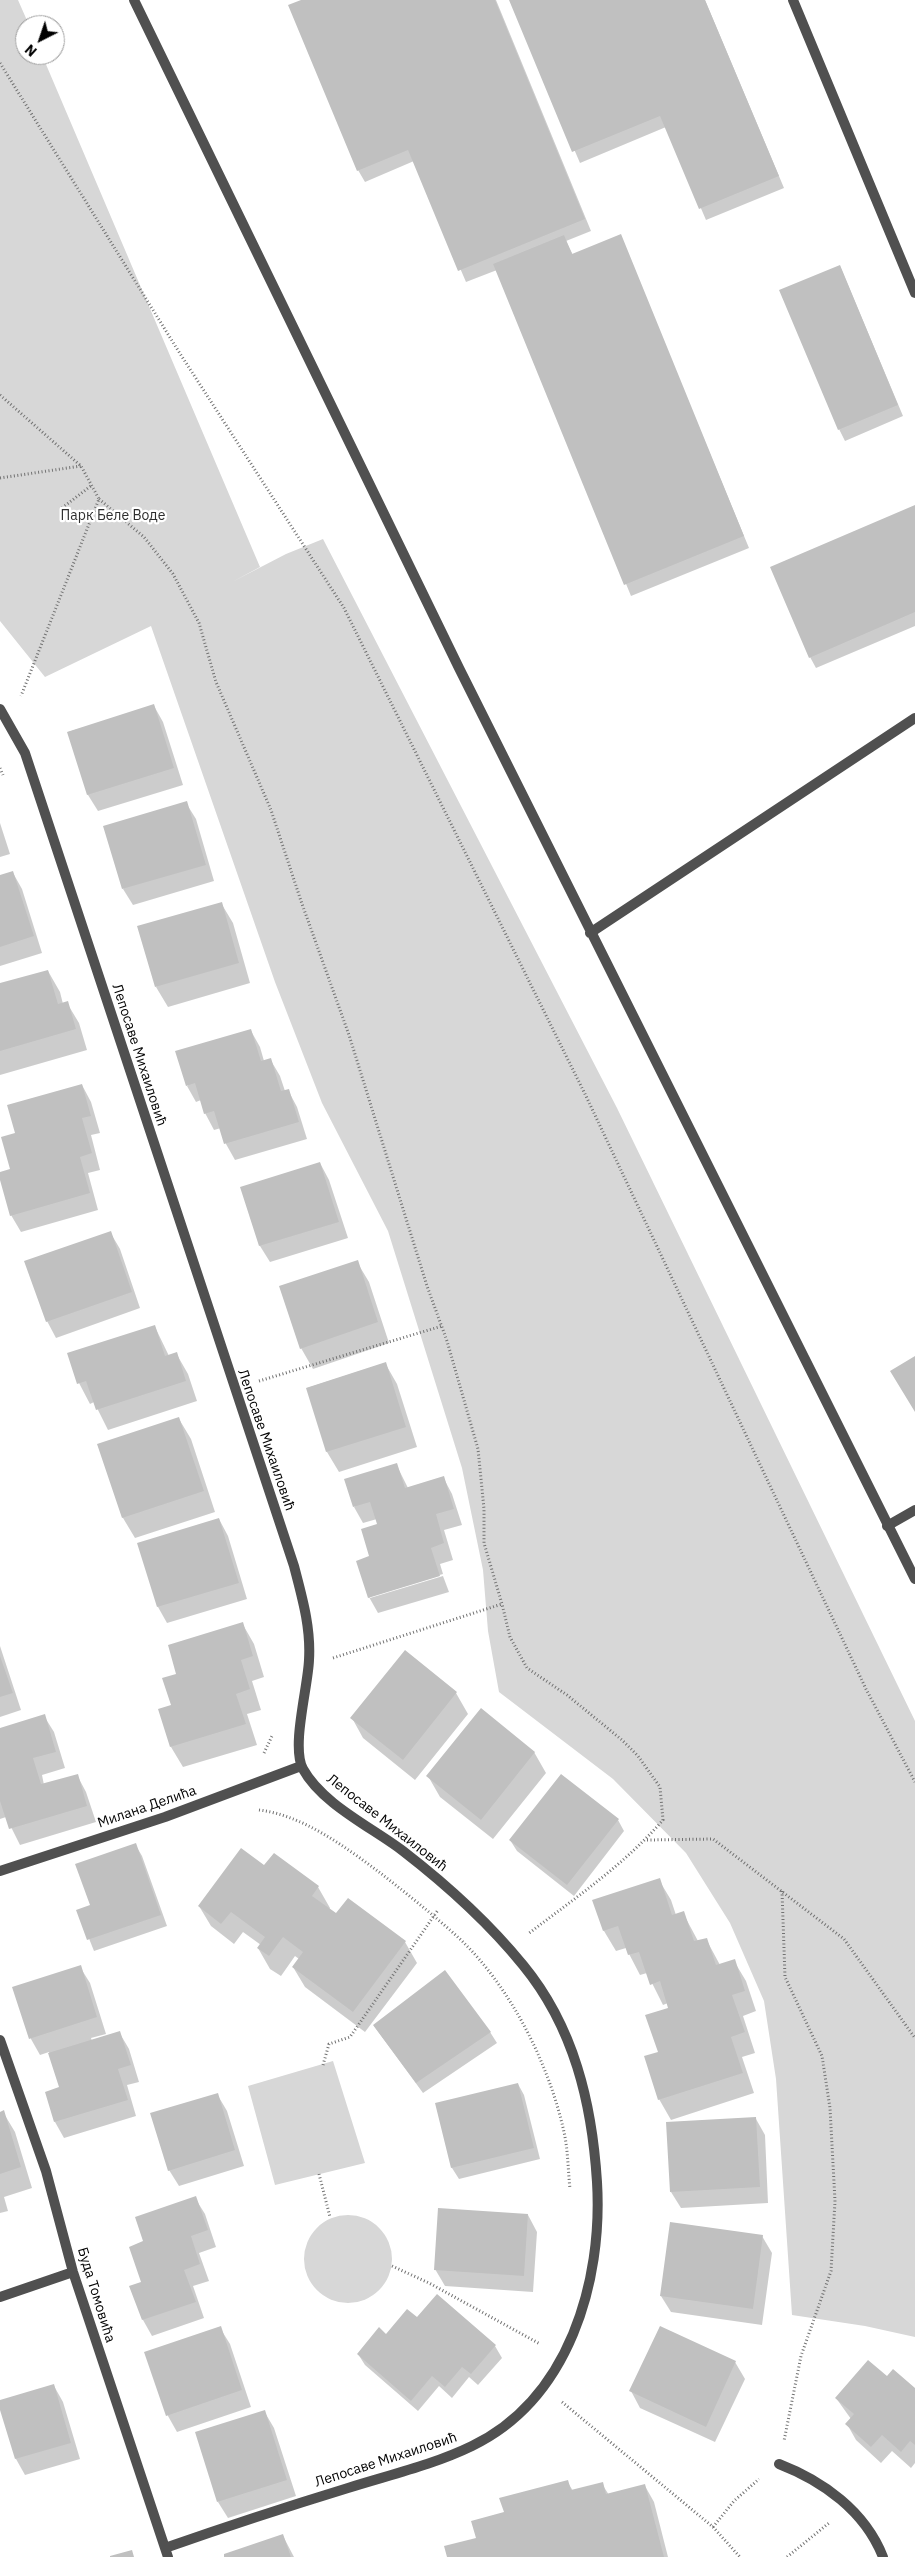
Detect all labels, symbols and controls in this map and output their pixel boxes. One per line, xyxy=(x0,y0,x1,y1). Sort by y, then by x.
north arrow xyxy=(15,15,65,65)
text: N xyxy=(21,40,41,61)
park label: Парк Беле Воде xyxy=(61,508,165,524)
street label: Лепосаве Михаиловић xyxy=(108,982,170,1128)
street label: Лепосаве Михаиловић xyxy=(234,1367,298,1513)
street label: Лепосаве Михаиловић xyxy=(323,1771,451,1875)
street label: Милана Делића xyxy=(95,1782,199,1832)
street label: Буда Томовића xyxy=(74,2245,118,2345)
street label: Лепосаве Михаиловић xyxy=(313,2429,459,2491)

